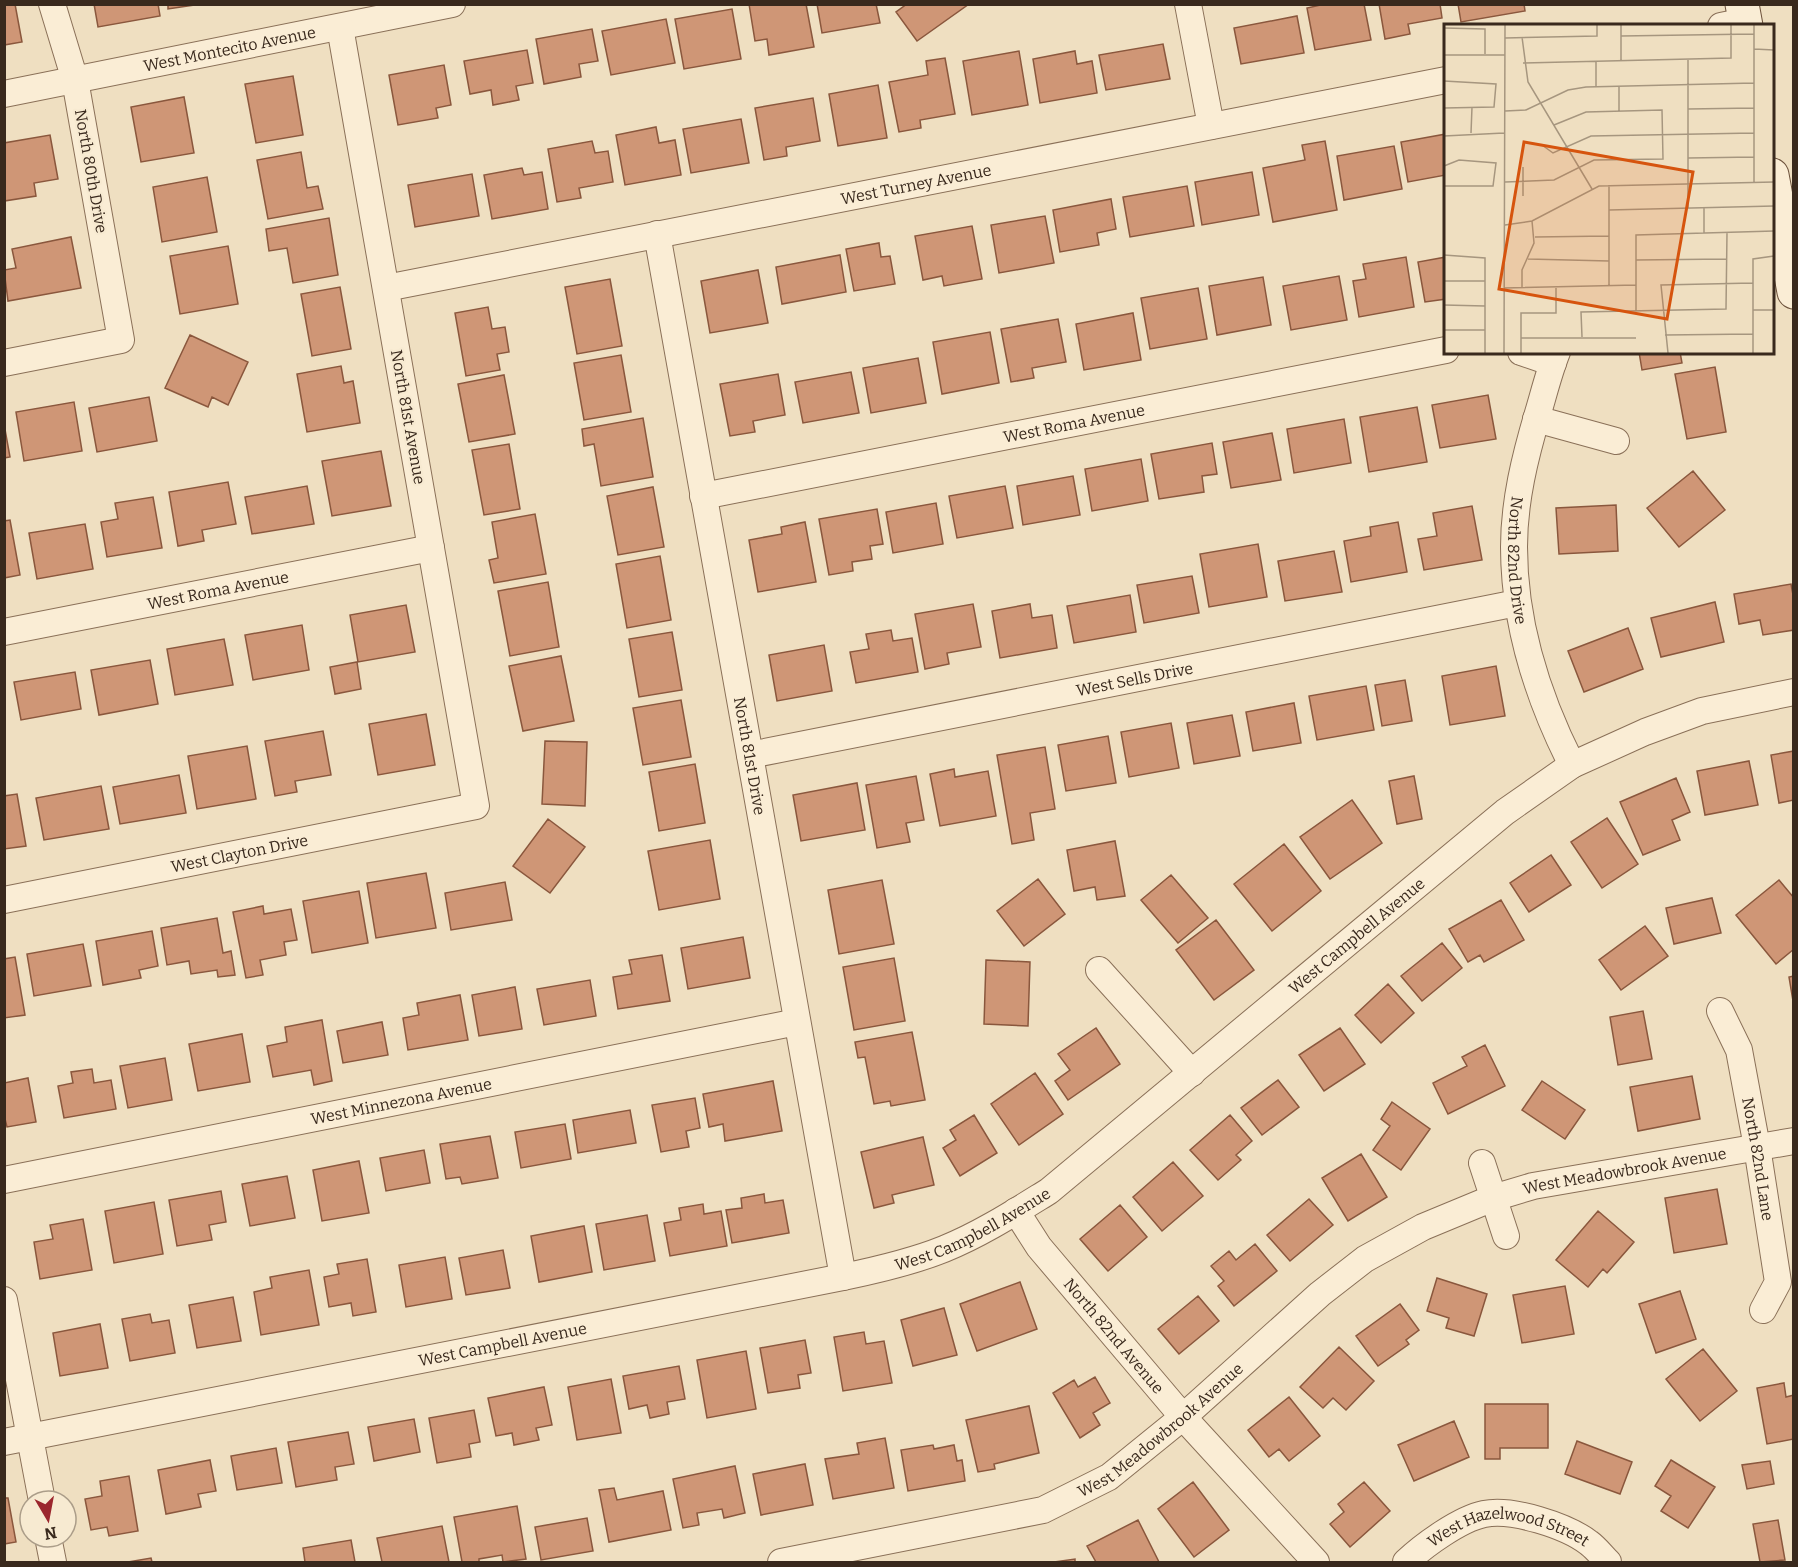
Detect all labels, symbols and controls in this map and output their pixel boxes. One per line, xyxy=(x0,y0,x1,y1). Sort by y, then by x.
street label: West Montecito Avenue xyxy=(142,22,317,75)
inset map xyxy=(1444,24,1774,354)
street label: North 80th Drive xyxy=(71,108,111,234)
street label: West Turney Avenue xyxy=(839,160,993,208)
street label: North 81st Avenue xyxy=(387,348,429,486)
street label: West Roma Avenue xyxy=(1002,400,1146,446)
street label: North 82nd Drive xyxy=(1504,495,1531,626)
street label: West Roma Avenue xyxy=(146,567,290,613)
street label: West Sells Drive xyxy=(1075,658,1194,700)
street label: North 81st Drive xyxy=(730,695,770,816)
street label: West Clayton Drive xyxy=(169,830,310,876)
street label: West Campbell Avenue xyxy=(1285,873,1428,997)
street label: West Minnezona Avenue xyxy=(309,1074,493,1128)
street label: North 82nd Lane xyxy=(1738,1096,1778,1222)
street label: West Meadowbrook Avenue xyxy=(1521,1143,1728,1198)
street label: West Campbell Avenue xyxy=(893,1183,1053,1274)
street label: North 82nd Avenue xyxy=(1060,1274,1168,1397)
street label: West Campbell Avenue xyxy=(417,1318,588,1370)
street label: West Meadowbrook Avenue xyxy=(1074,1359,1247,1501)
north arrow xyxy=(18,1489,78,1549)
text: West Hazelwood Street xyxy=(1424,1503,1593,1551)
text: N xyxy=(43,1523,58,1544)
street label: West Hazelwood Street xyxy=(1422,1537,1594,1559)

